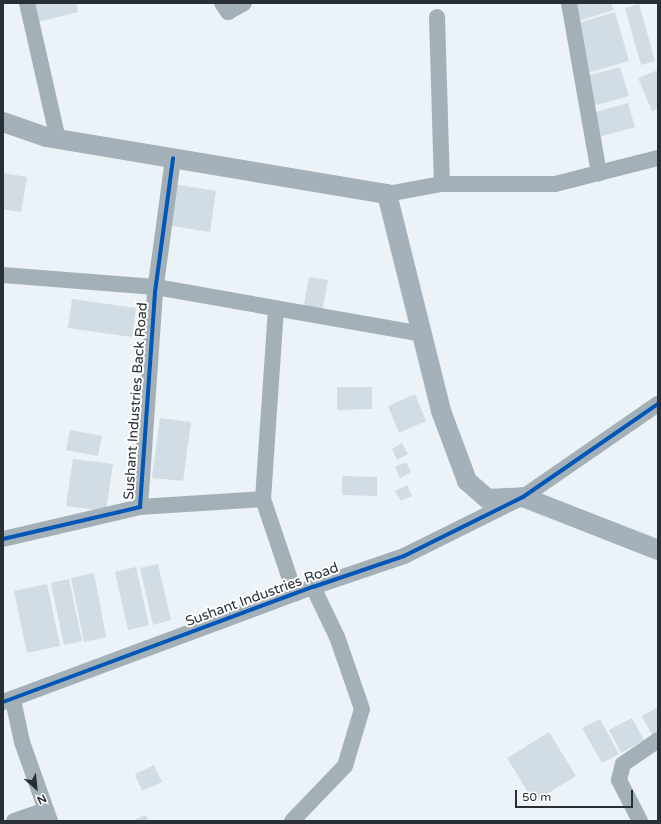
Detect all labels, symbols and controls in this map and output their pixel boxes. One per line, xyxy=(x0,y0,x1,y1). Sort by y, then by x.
street label: Sushant Industries Back Road xyxy=(121,302,151,500)
street label: Sushant Industries Road xyxy=(183,559,341,631)
north arrow xyxy=(16,768,56,808)
scale bar xyxy=(517,782,635,808)
text: 50 m xyxy=(522,790,551,804)
text: N xyxy=(35,791,49,807)

